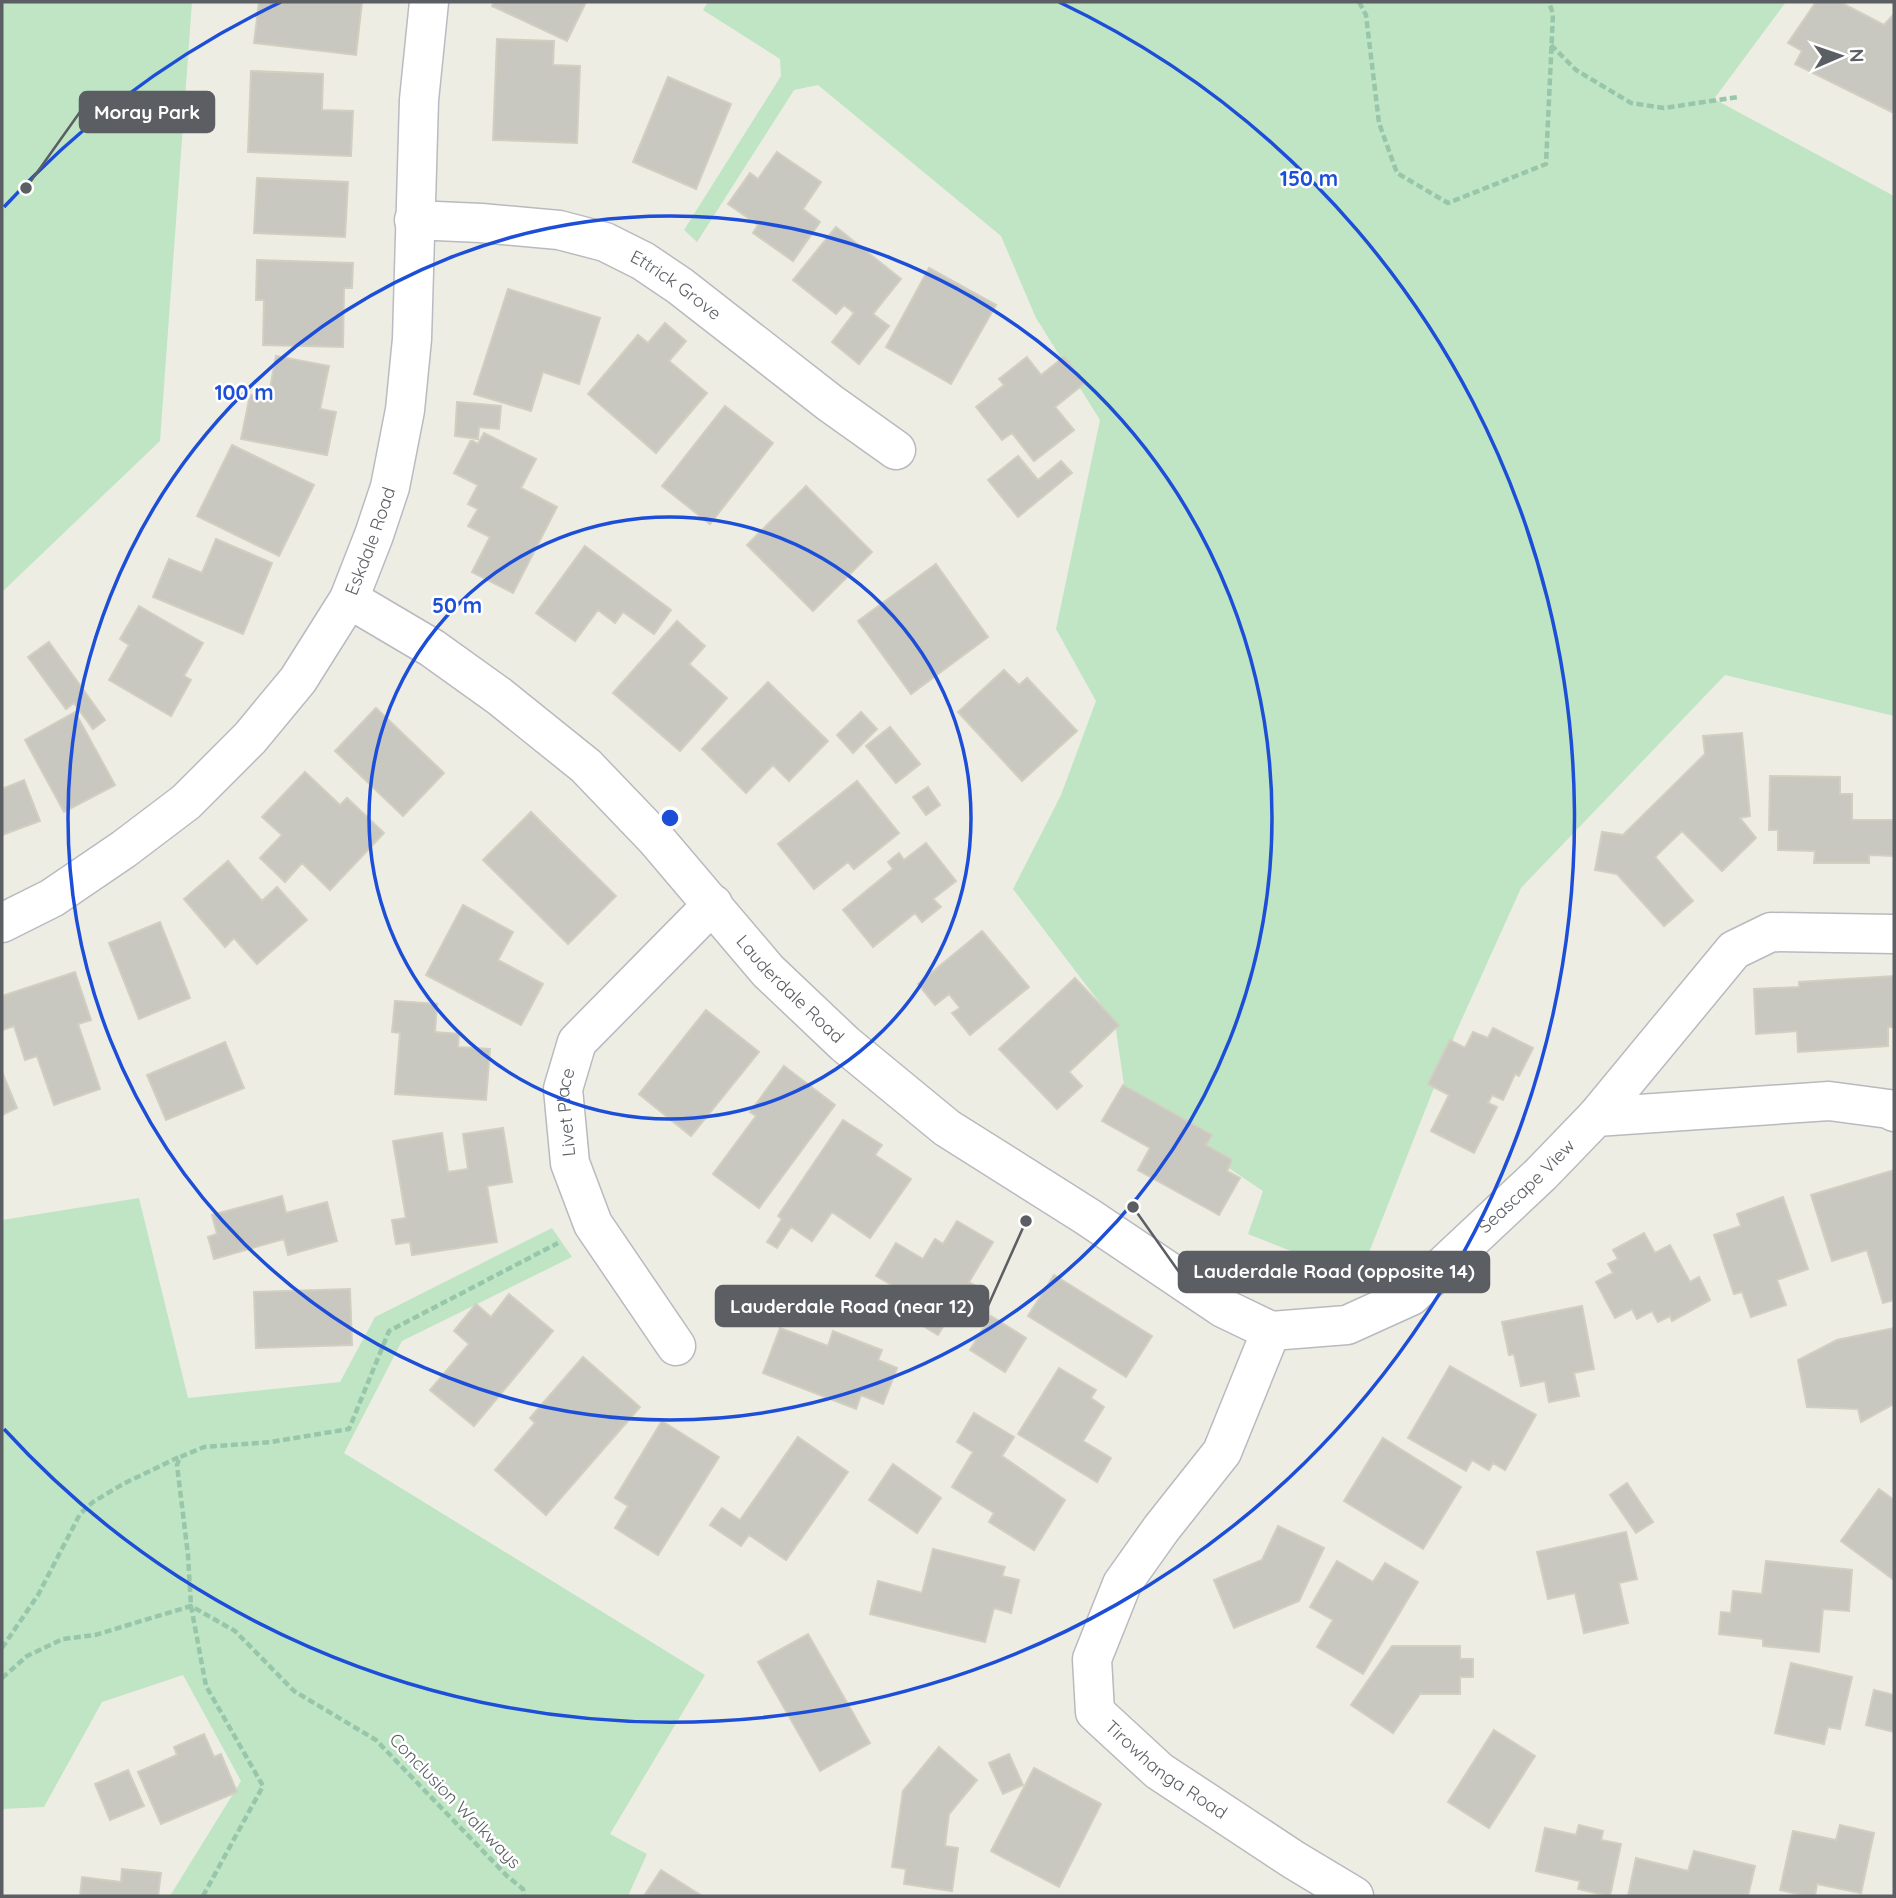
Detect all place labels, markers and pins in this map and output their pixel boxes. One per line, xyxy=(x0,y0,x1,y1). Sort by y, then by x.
callout: Moray Park xyxy=(80,92,214,132)
centre of rings xyxy=(658,806,682,830)
callout: Lauderdale Road (opposite 14) xyxy=(1179,1252,1489,1292)
callout: Lauderdale Road (near 12) xyxy=(716,1286,988,1326)

